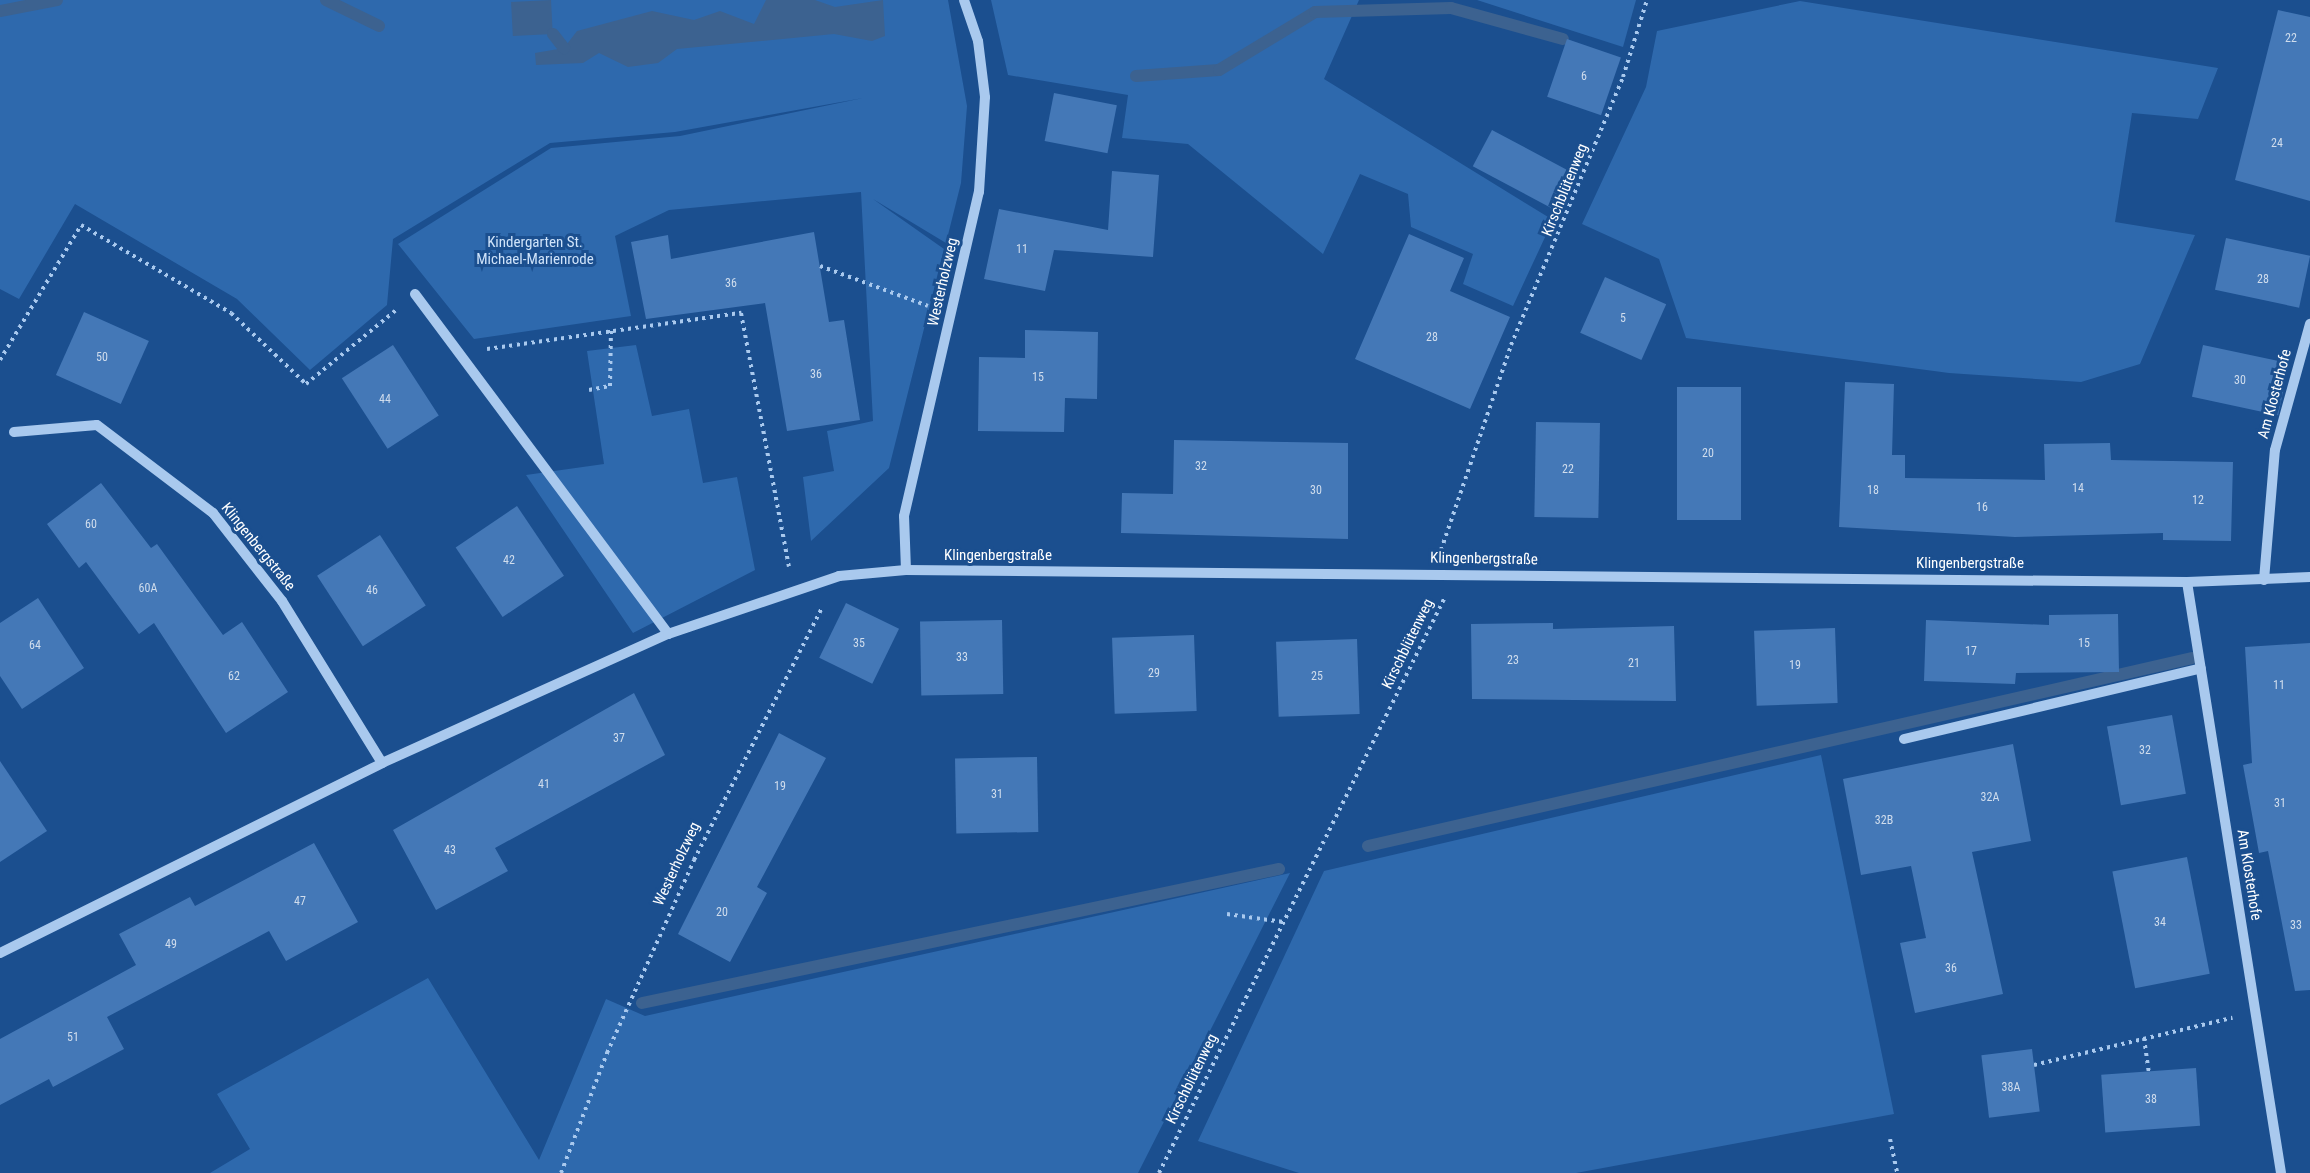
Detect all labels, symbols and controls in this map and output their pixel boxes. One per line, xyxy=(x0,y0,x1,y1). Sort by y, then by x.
house number: 22 xyxy=(2285,32,2297,46)
house number: 6 xyxy=(1581,70,1587,84)
house number: 24 xyxy=(2271,137,2283,151)
street label: Kirschblütenweg xyxy=(1538,141,1592,239)
park label: Kindergarten St. Michael-Marienrode xyxy=(476,233,594,268)
street label: Westerholzweg xyxy=(924,236,962,328)
house number: 11 xyxy=(1016,243,1028,257)
house number: 28 xyxy=(2257,273,2269,287)
house number: 36 xyxy=(725,277,737,291)
house number: 5 xyxy=(1620,312,1626,326)
house number: 28 xyxy=(1426,331,1438,345)
street label: Am Klosterhofe xyxy=(2254,347,2296,441)
house number: 50 xyxy=(96,351,108,365)
house number: 36 xyxy=(810,368,822,382)
house number: 15 xyxy=(1032,371,1044,385)
house number: 30 xyxy=(2234,374,2246,388)
house number: 44 xyxy=(379,393,391,407)
house number: 20 xyxy=(1702,447,1714,461)
house number: 32 xyxy=(1195,460,1207,474)
house number: 22 xyxy=(1562,463,1574,477)
house number: 14 xyxy=(2072,482,2084,496)
house number: 30 xyxy=(1310,484,1322,498)
house number: 18 xyxy=(1867,484,1879,498)
house number: 12 xyxy=(2192,494,2204,508)
street label: Klingenbergstraße xyxy=(217,499,299,595)
house number: 16 xyxy=(1976,501,1988,515)
house number: 60 xyxy=(85,518,97,532)
street label: Klingenbergstraße xyxy=(944,547,1052,565)
street label: Klingenbergstraße xyxy=(1430,549,1538,569)
house number: 42 xyxy=(503,554,515,568)
street label: Klingenbergstraße xyxy=(1916,555,2024,573)
house number: 60A xyxy=(139,582,157,596)
house number: 46 xyxy=(366,584,378,598)
street label: Kirschblütenweg xyxy=(1378,596,1438,692)
house number: 35 xyxy=(853,637,865,651)
house number: 15 xyxy=(2078,637,2090,651)
house number: 64 xyxy=(29,639,41,653)
house number: 17 xyxy=(1965,645,1977,659)
house number: 33 xyxy=(956,651,968,665)
house number: 23 xyxy=(1507,654,1519,668)
house number: 21 xyxy=(1628,657,1640,671)
house number: 19 xyxy=(1789,659,1801,673)
house number: 29 xyxy=(1148,667,1160,681)
house number: 62 xyxy=(228,670,240,684)
house number: 25 xyxy=(1311,670,1323,684)
house number: 11 xyxy=(2273,679,2285,693)
house number: 37 xyxy=(613,732,625,746)
house number: 32 xyxy=(2139,744,2151,758)
house number: 41 xyxy=(538,778,550,792)
house number: 19 xyxy=(774,780,786,794)
house number: 31 xyxy=(991,788,1003,802)
house number: 32A xyxy=(1981,791,1999,805)
house number: 31 xyxy=(2274,797,2286,811)
house number: 32B xyxy=(1875,814,1893,828)
street label: Westerholzweg xyxy=(650,819,704,909)
street label: Am Klosterhofe xyxy=(2233,828,2265,922)
house number: 43 xyxy=(444,844,456,858)
house number: 47 xyxy=(294,895,306,909)
house number: 20 xyxy=(716,906,728,920)
house number: 34 xyxy=(2154,916,2166,930)
house number: 33 xyxy=(2290,919,2302,933)
house number: 49 xyxy=(165,938,177,952)
house number: 36 xyxy=(1945,962,1957,976)
house number: 51 xyxy=(67,1031,79,1045)
street label: Kirschblütenweg xyxy=(1162,1031,1222,1127)
house number: 38A xyxy=(2002,1081,2020,1095)
house number: 38 xyxy=(2145,1093,2157,1107)

